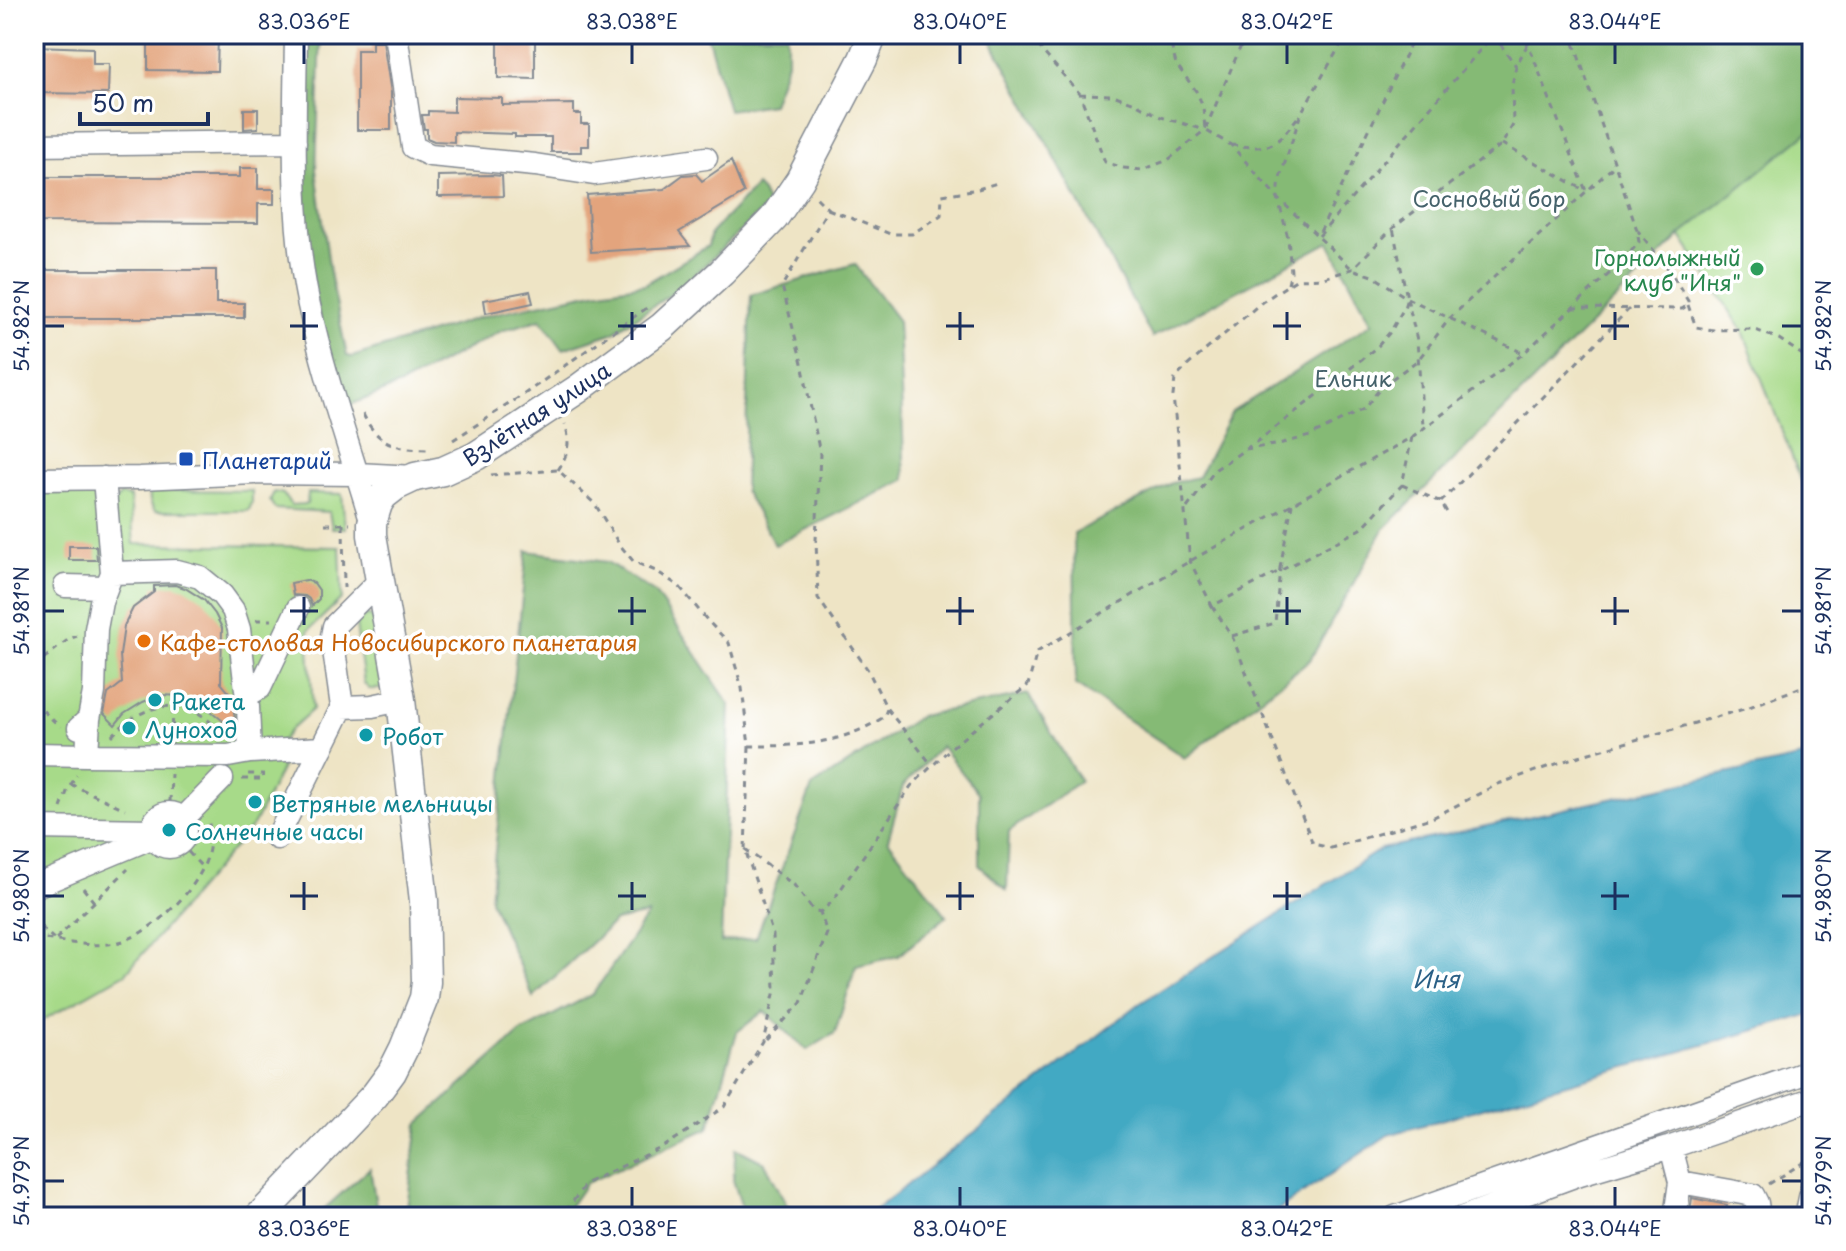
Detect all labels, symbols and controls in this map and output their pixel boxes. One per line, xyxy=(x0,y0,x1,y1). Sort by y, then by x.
text: 83.036°E xyxy=(257,6,351,36)
text: 83.038°E xyxy=(586,6,678,36)
text: 83.040°E xyxy=(913,6,1007,36)
text: 83.042°E xyxy=(1240,6,1334,36)
text: 83.044°E xyxy=(1568,6,1662,36)
scale bar xyxy=(80,76,208,126)
text: 50 m xyxy=(92,84,154,120)
park label: Сосновый бор xyxy=(1412,181,1566,214)
place label: Горнолыжный клуб "Иня" xyxy=(1594,240,1741,298)
marker: Горнолыжный клуб "Иня" xyxy=(1748,260,1766,278)
text: 54.982°N xyxy=(6,280,36,372)
text: 54.982°N xyxy=(1808,280,1838,372)
street label: Взлётная улица xyxy=(455,353,617,473)
park label: Ельник xyxy=(1315,361,1392,394)
place label: Планетарий xyxy=(202,443,332,476)
marker: Планетарий xyxy=(177,450,195,468)
text: 54.981°N xyxy=(6,566,36,656)
text: 54.981°N xyxy=(1808,566,1838,656)
place label: Кафе-столовая Новосибирского планетария xyxy=(160,625,638,658)
marker: Кафе-столовая Новосибирского планетария xyxy=(135,632,153,650)
place label: Ракета xyxy=(171,684,246,717)
marker: Ракета xyxy=(146,691,164,709)
place label: Луноход xyxy=(145,712,237,745)
marker: Луноход xyxy=(120,719,138,737)
place label: Робот xyxy=(382,719,444,752)
marker: Робот xyxy=(357,726,375,744)
place label: Ветряные мельницы xyxy=(271,786,493,819)
marker: Ветряные мельницы xyxy=(246,793,264,811)
place label: Солнечные часы xyxy=(185,814,364,847)
marker: Солнечные часы xyxy=(160,821,178,839)
text: 54.980°N xyxy=(6,848,36,944)
text: 54.980°N xyxy=(1808,848,1838,944)
water label: Иня xyxy=(1413,960,1461,996)
text: 54.979°N xyxy=(6,1135,36,1227)
text: 54.979°N xyxy=(1808,1135,1838,1227)
text: 83.036°E xyxy=(257,1213,351,1243)
text: 83.038°E xyxy=(586,1213,678,1243)
text: 83.040°E xyxy=(913,1213,1007,1243)
text: 83.042°E xyxy=(1240,1213,1334,1243)
text: 83.044°E xyxy=(1568,1213,1662,1243)

